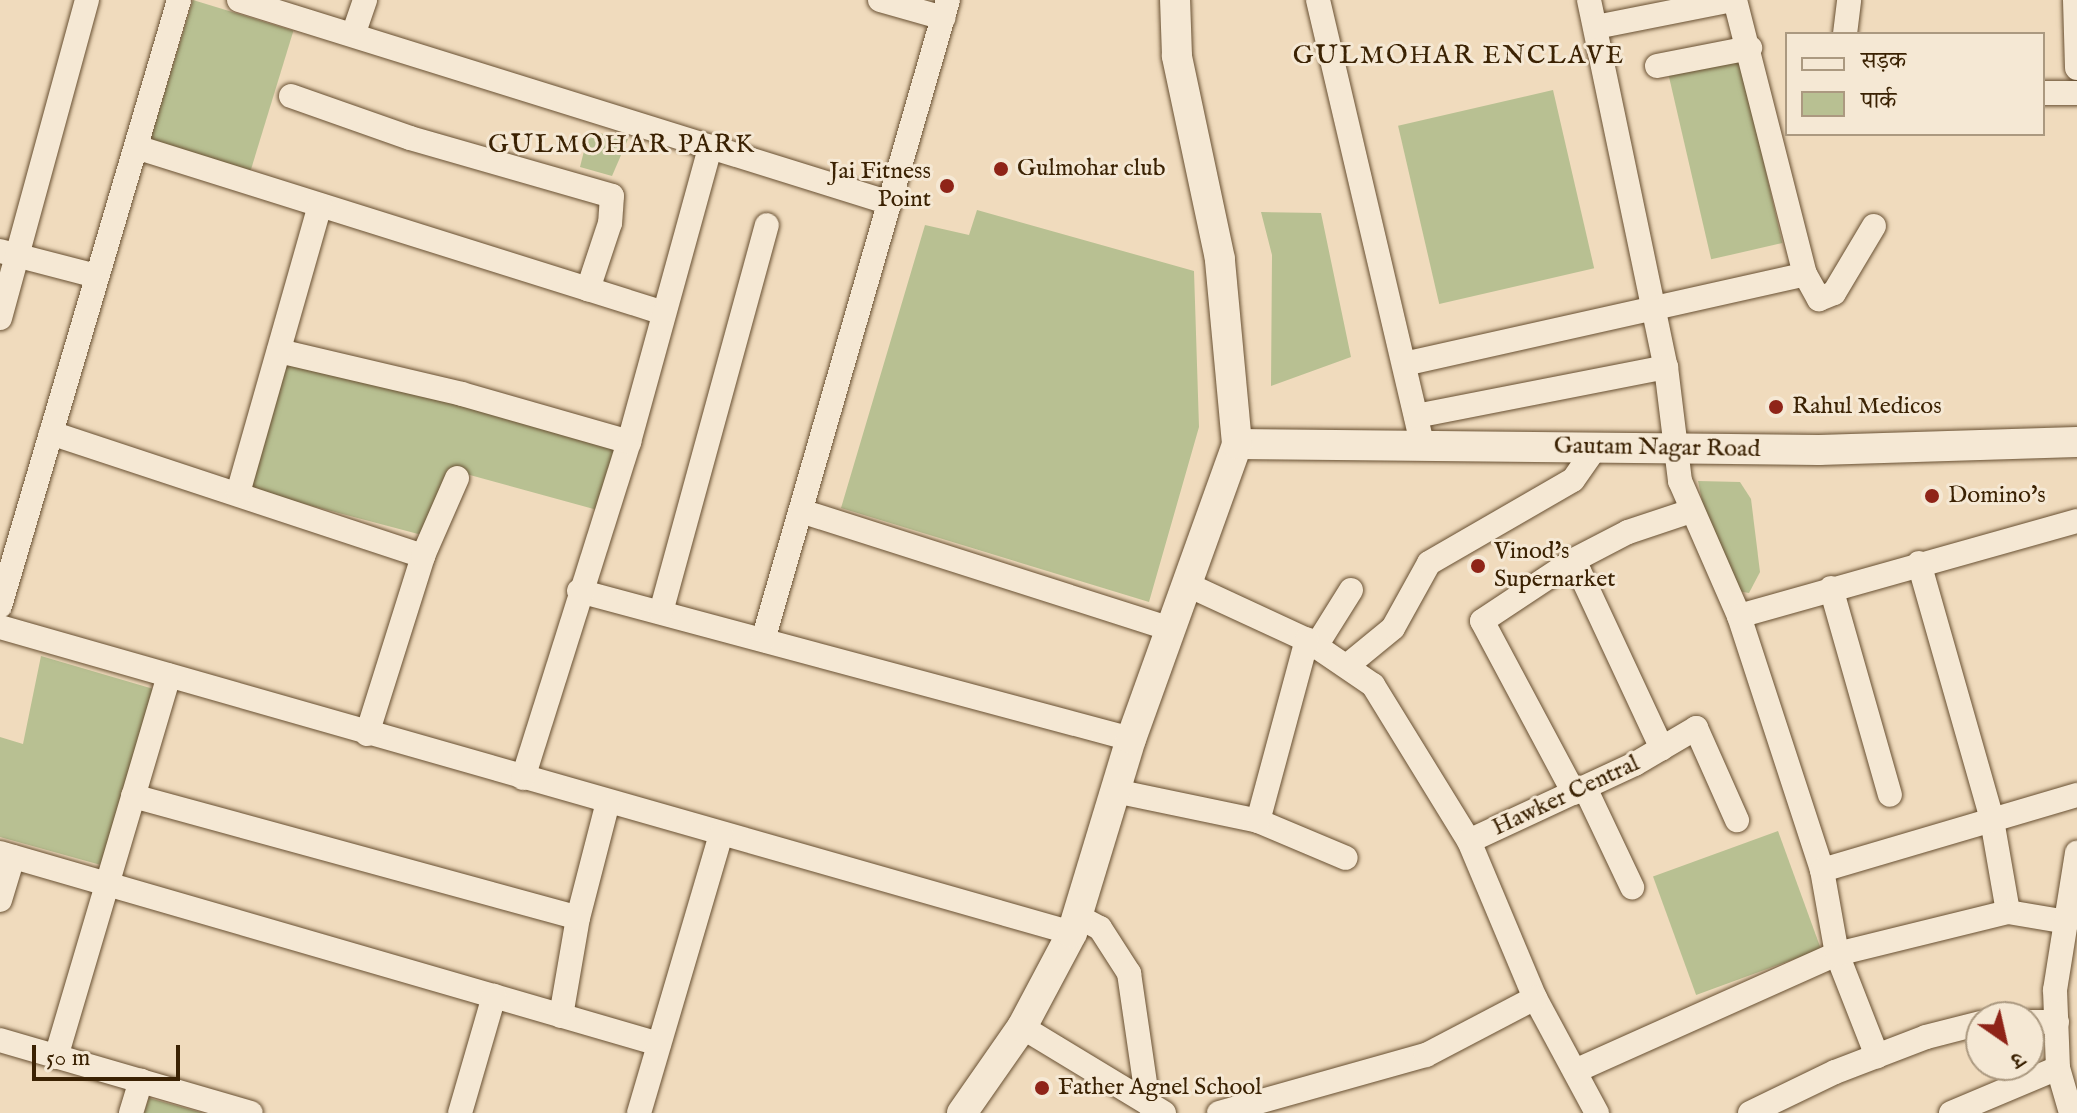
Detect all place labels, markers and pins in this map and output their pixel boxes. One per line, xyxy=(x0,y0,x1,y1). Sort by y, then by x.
place label: Gulmohar club xyxy=(1017,155,1166,183)
place label: Jai Fitness Point xyxy=(829,158,931,214)
marker: Gulmohar club xyxy=(992,160,1010,178)
marker: Jai Fitness Point xyxy=(938,177,956,195)
place label: Rahul Medicos xyxy=(1792,393,1942,421)
marker: Rahul Medicos xyxy=(1767,398,1785,416)
place label: Domino's xyxy=(1948,482,2046,510)
marker: Domino's xyxy=(1923,487,1941,505)
place label: Vinod's Supernarket xyxy=(1494,538,1615,594)
marker: Vinod's Supernarket xyxy=(1469,557,1487,575)
place label: Father Agnel School xyxy=(1058,1074,1262,1102)
marker: Father Agnel School xyxy=(1033,1079,1051,1097)

